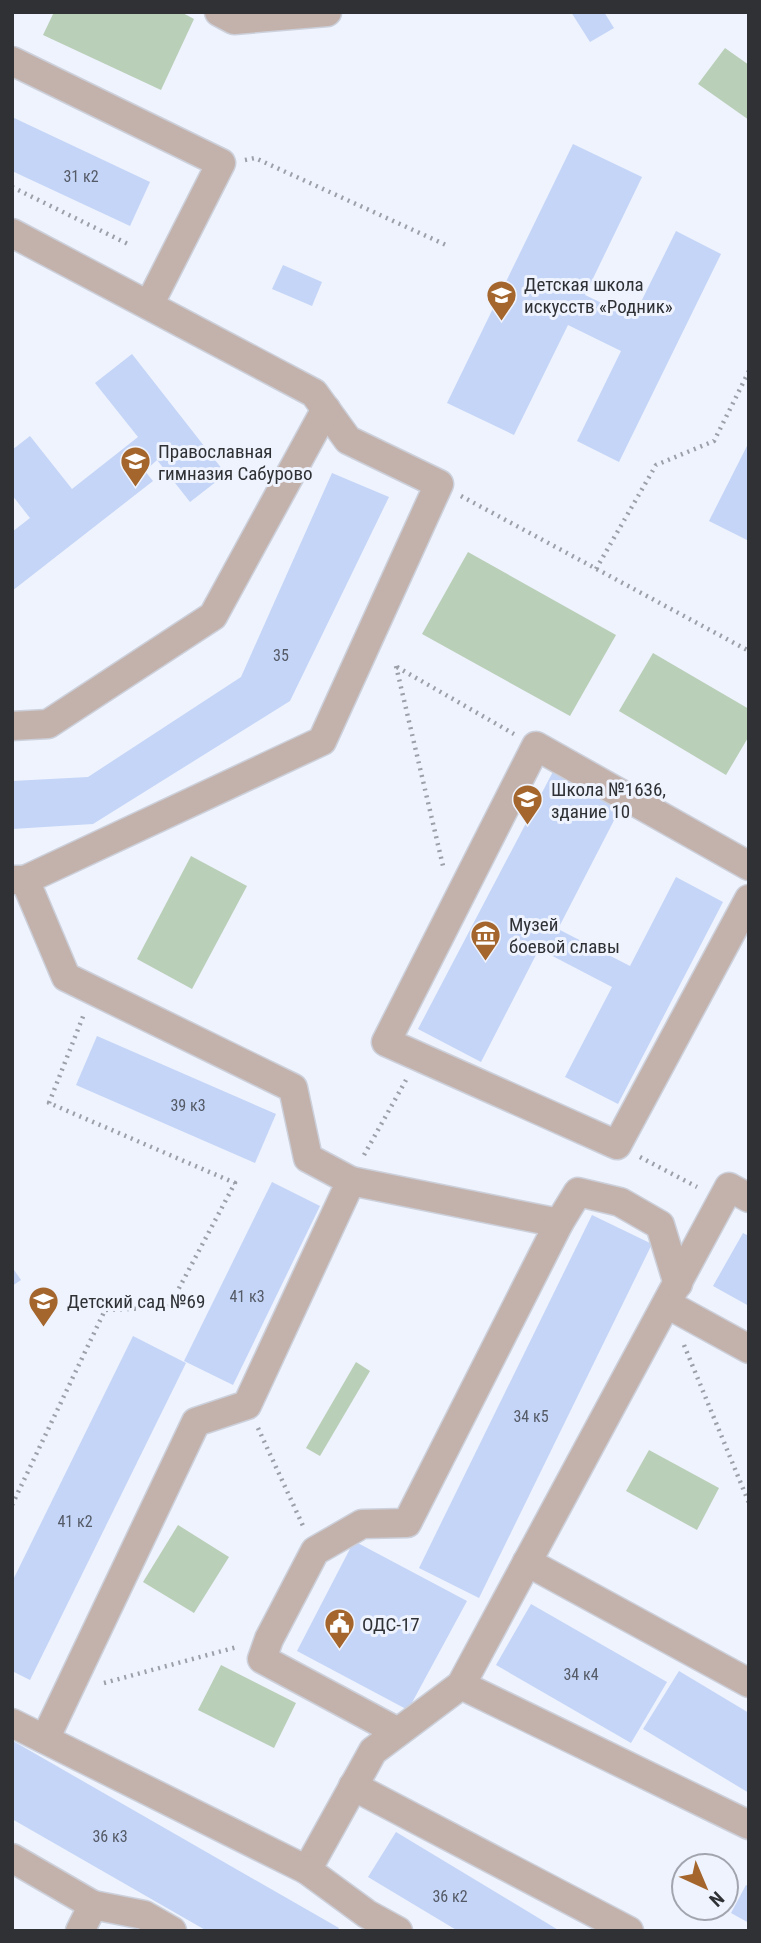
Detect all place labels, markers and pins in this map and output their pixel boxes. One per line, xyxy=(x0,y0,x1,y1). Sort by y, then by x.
place label: Детская школа искусств «Родник» xyxy=(524,273,673,318)
school or university icon: Детская школа искусств «Родник» xyxy=(484,278,518,322)
place label: Православная гимназия Сабурово xyxy=(158,440,312,485)
school or university icon: Православная гимназия Сабурово xyxy=(118,445,152,489)
place label: Школа №1636, здание 10 xyxy=(551,778,666,823)
school or university icon: Школа №1636, здание 10 xyxy=(511,783,545,827)
place label: Музей боевой славы xyxy=(509,913,620,958)
museum icon: Музей боевой славы xyxy=(469,918,503,962)
school or university icon: Детский сад №69 xyxy=(27,1284,61,1328)
place label: Детский сад №69 xyxy=(67,1290,205,1313)
public building icon: ОДС-17 xyxy=(322,1607,356,1651)
place label: ОДС-17 xyxy=(362,1613,420,1636)

